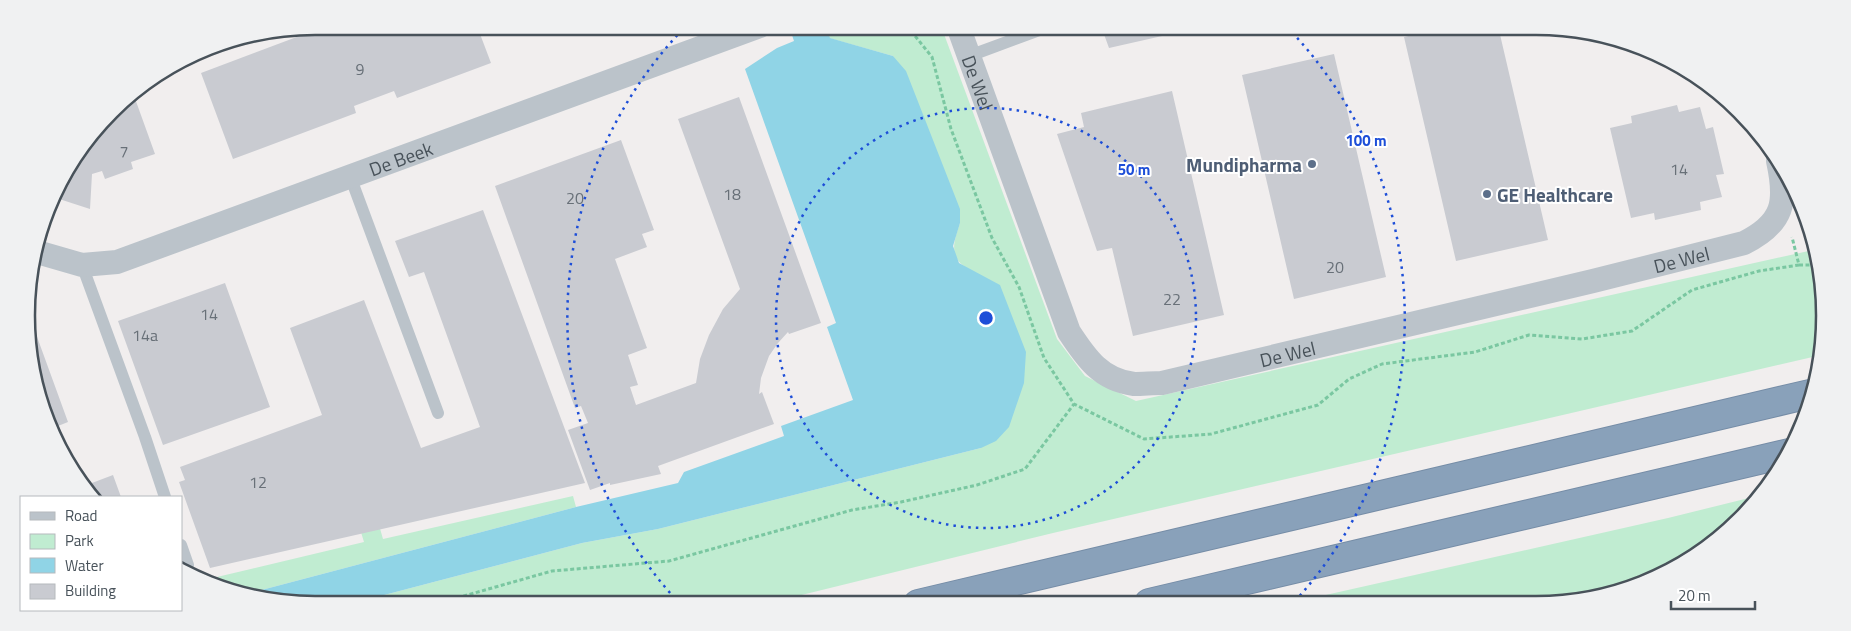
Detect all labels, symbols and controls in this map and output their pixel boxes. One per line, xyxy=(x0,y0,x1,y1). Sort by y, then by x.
street label: De Wel xyxy=(955,51,1002,114)
house number: 9 xyxy=(356,57,365,81)
text: 100 m xyxy=(1345,129,1387,152)
street label: De Beek xyxy=(365,133,437,183)
house number: 7 xyxy=(120,139,128,163)
place label: Mundipharma xyxy=(1186,150,1302,179)
house number: 14 xyxy=(1670,157,1688,181)
text: 50 m xyxy=(1118,158,1150,181)
marker: Mundipharma xyxy=(1306,158,1318,170)
place label: GE Healthcare xyxy=(1497,180,1613,209)
house number: 18 xyxy=(723,182,741,206)
house number: 20 xyxy=(566,186,584,210)
marker: GE Healthcare xyxy=(1481,188,1493,200)
street label: De Wel xyxy=(1650,238,1712,280)
house number: 20 xyxy=(1326,255,1344,279)
house number: 22 xyxy=(1163,287,1181,311)
house number: 14 xyxy=(200,302,218,326)
centre of rings xyxy=(977,309,995,327)
house number: 14a xyxy=(132,323,158,347)
street label: De Wel xyxy=(1257,333,1318,374)
house number: 12 xyxy=(249,470,267,494)
legend xyxy=(20,496,182,611)
text: Road xyxy=(65,504,97,527)
text: Park xyxy=(65,529,94,552)
text: Water xyxy=(65,554,104,577)
scale bar xyxy=(1671,578,1755,610)
text: Building xyxy=(65,579,116,602)
text: 20 m xyxy=(1678,584,1711,607)

